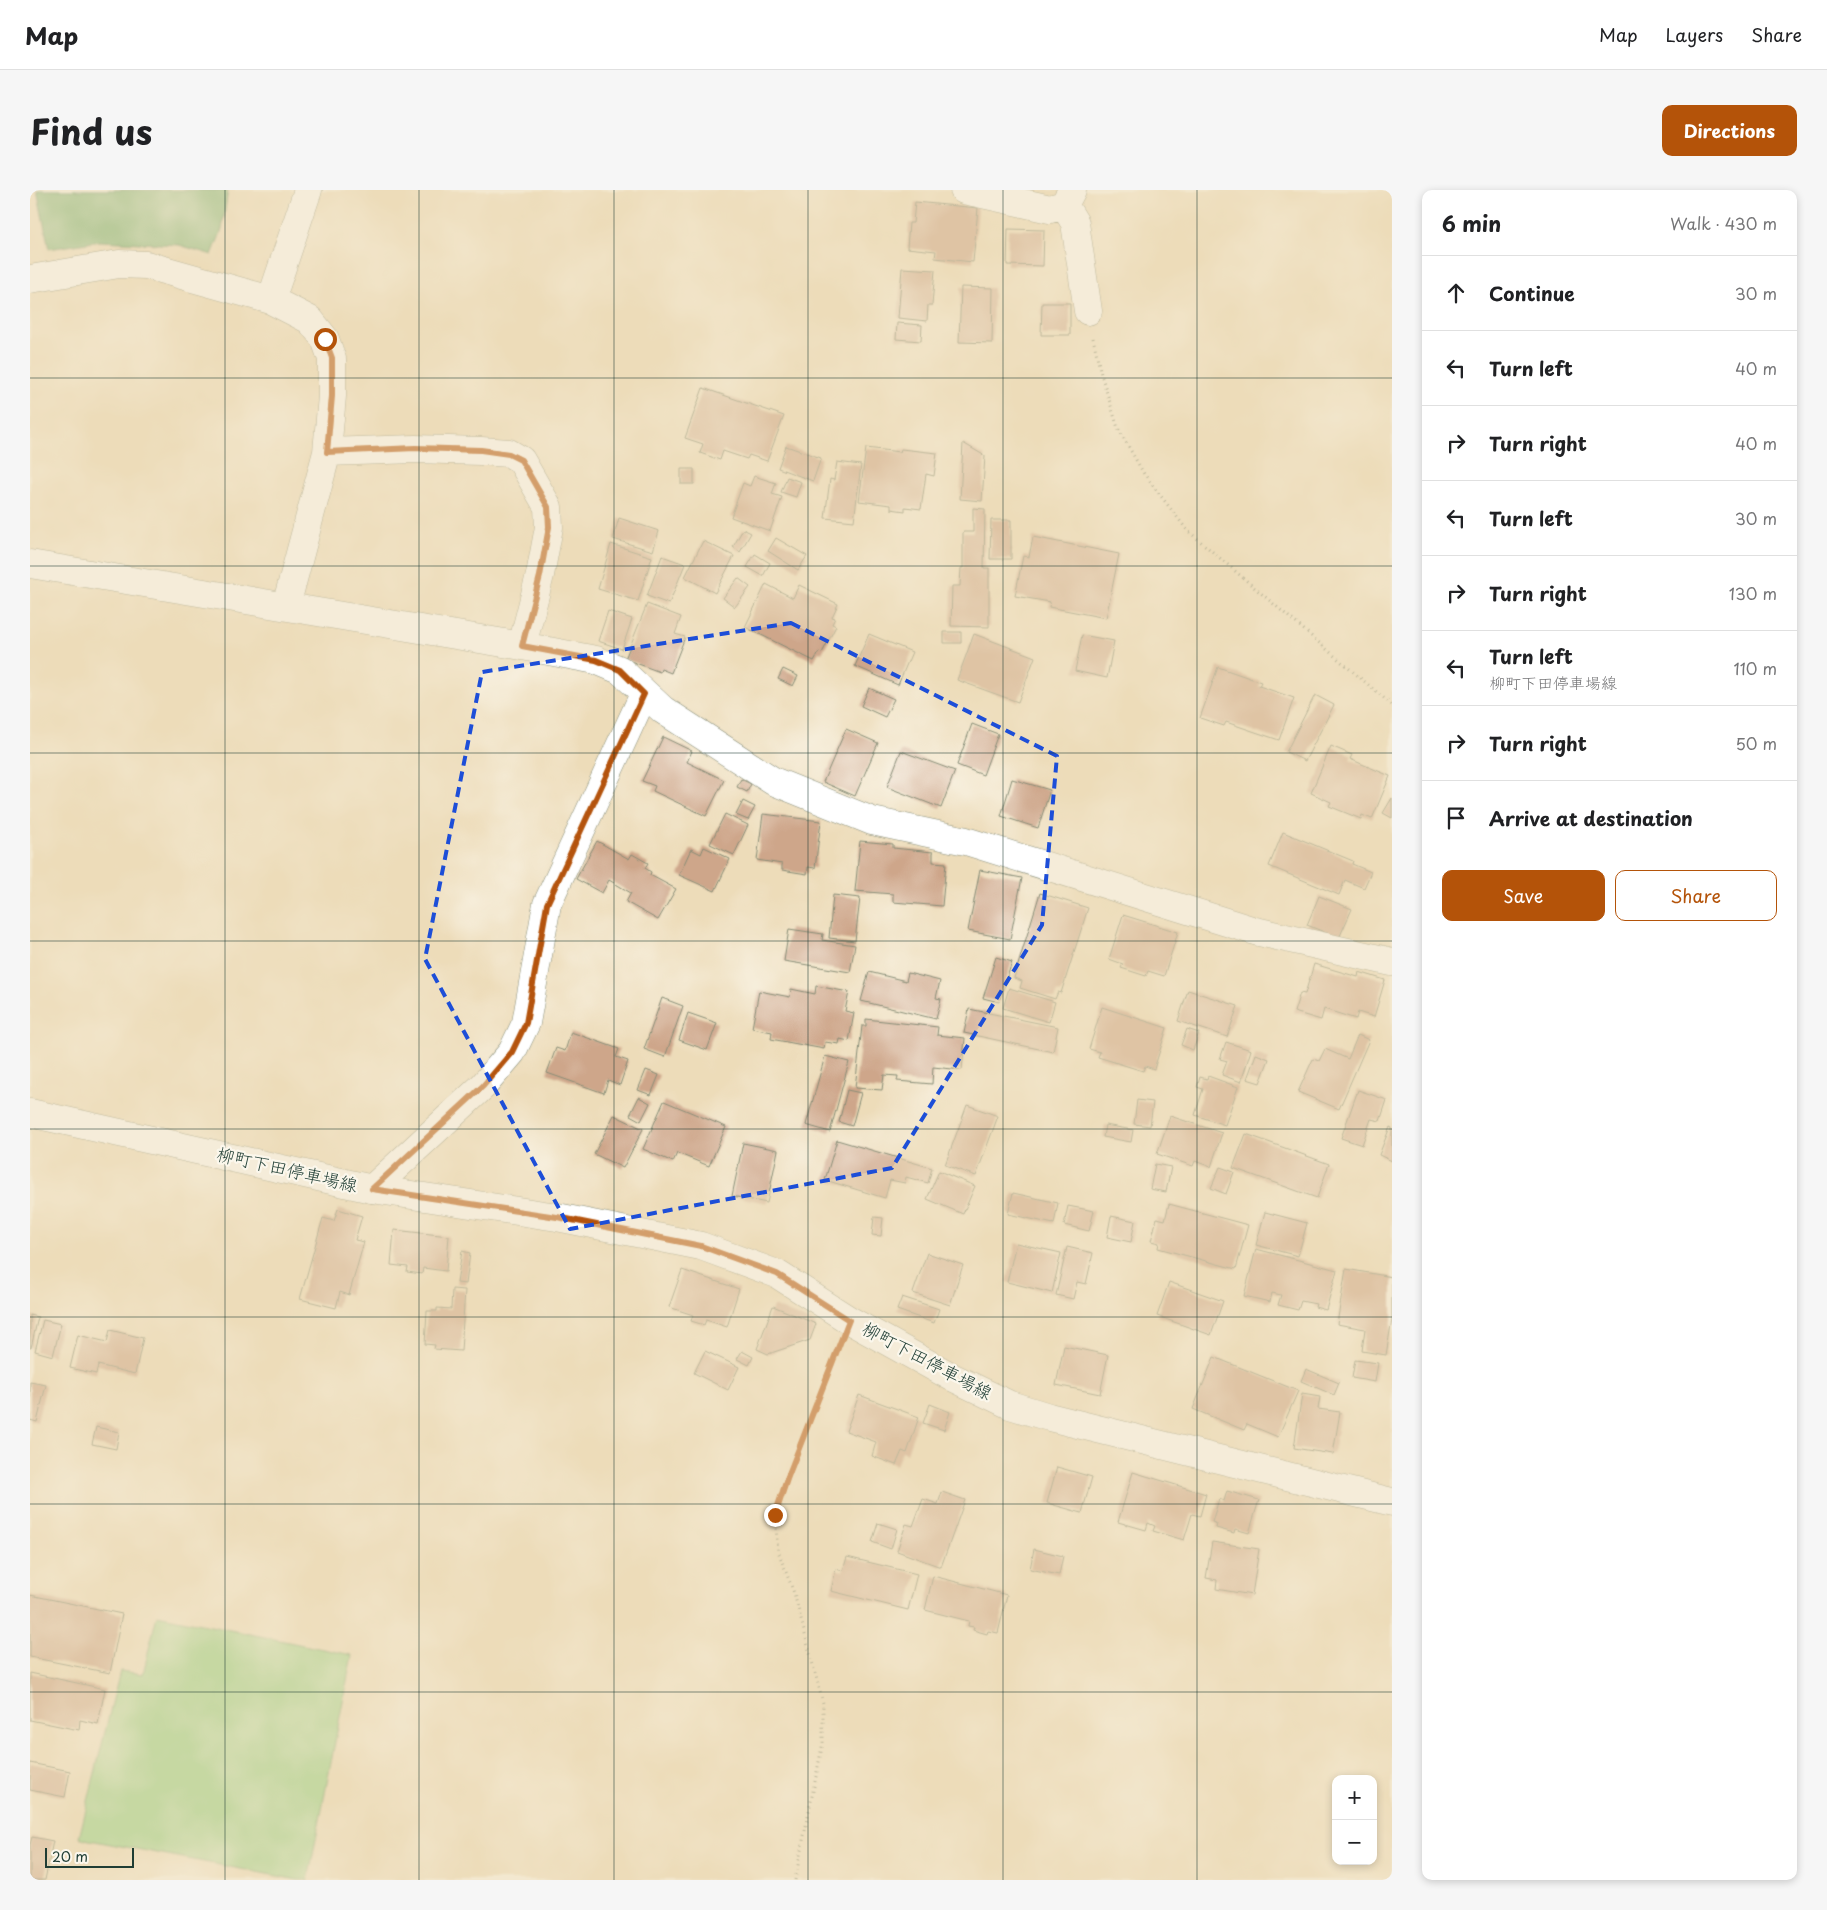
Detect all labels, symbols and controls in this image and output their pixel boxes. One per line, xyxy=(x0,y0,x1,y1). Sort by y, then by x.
text: Map xyxy=(25,17,78,53)
text: Map xyxy=(1599,21,1638,48)
text: Layers xyxy=(1666,21,1723,48)
text: Share xyxy=(1751,21,1802,48)
text: Find us xyxy=(30,104,152,157)
button: Directions xyxy=(1662,105,1797,156)
text: 6 min xyxy=(1442,207,1501,239)
text: Walk · 430 m xyxy=(1670,211,1777,235)
icon: ahead xyxy=(1442,279,1470,307)
text: Continue xyxy=(1489,279,1575,307)
text: 30 m xyxy=(1735,281,1777,305)
route start xyxy=(314,328,337,351)
icon: left xyxy=(1442,354,1470,382)
text: Turn left xyxy=(1489,354,1573,382)
text: 40 m xyxy=(1735,356,1777,380)
icon: right xyxy=(1442,429,1470,457)
text: Turn right xyxy=(1489,429,1587,457)
text: 40 m xyxy=(1735,431,1777,455)
icon: left xyxy=(1442,504,1470,532)
text: Turn left xyxy=(1489,504,1573,532)
text: 30 m xyxy=(1735,506,1777,530)
icon: right xyxy=(1442,579,1470,607)
text: Turn right xyxy=(1489,579,1587,607)
text: 130 m xyxy=(1729,581,1777,605)
text: Turn left xyxy=(1489,642,1573,670)
icon: left xyxy=(1442,654,1470,682)
text: 110 m xyxy=(1734,656,1777,680)
text: 柳町下田停車場線 xyxy=(1489,670,1617,694)
icon: right xyxy=(1442,729,1470,757)
text: Turn right xyxy=(1489,729,1587,757)
text: 50 m xyxy=(1736,731,1777,755)
icon: arrive xyxy=(1442,804,1470,832)
text: Arrive at destination xyxy=(1489,804,1693,832)
button: Save xyxy=(1442,870,1605,921)
button: Share xyxy=(1615,870,1777,921)
street label: 柳町下田停車場線 xyxy=(214,1139,361,1198)
street label: 柳町下田停車場線 xyxy=(858,1314,998,1405)
route end xyxy=(764,1504,787,1527)
map controls xyxy=(1332,1775,1377,1865)
button: + xyxy=(1332,1775,1377,1820)
button: − xyxy=(1332,1820,1377,1865)
scale bar xyxy=(45,1845,134,1868)
text: 20 m xyxy=(52,1846,88,1867)

